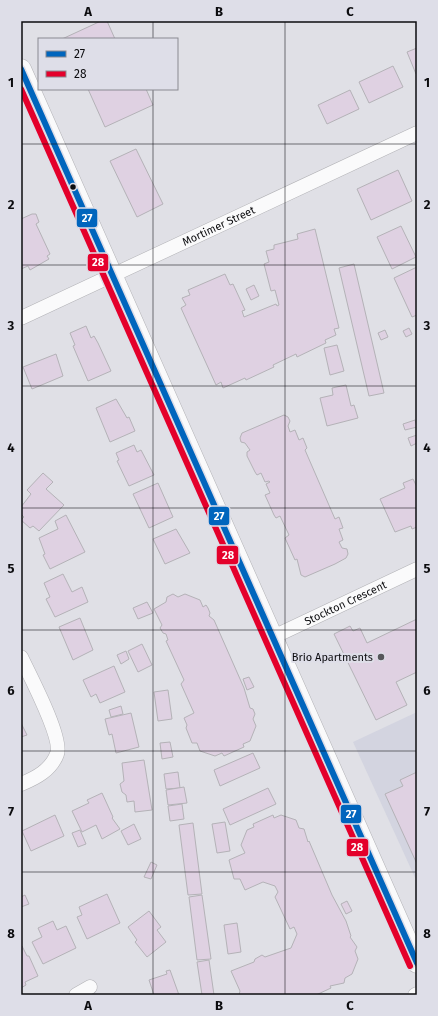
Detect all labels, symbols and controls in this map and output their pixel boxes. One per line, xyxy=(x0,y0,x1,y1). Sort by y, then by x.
text: A xyxy=(83,4,92,19)
text: B xyxy=(215,4,223,19)
text: C xyxy=(346,4,354,19)
legend xyxy=(38,38,178,90)
text: 27 xyxy=(74,47,85,61)
text: 28 xyxy=(74,67,87,81)
text: 1 xyxy=(8,75,14,90)
text: 1 xyxy=(424,75,430,90)
unlabelled marker xyxy=(68,182,78,192)
text: 2 xyxy=(8,197,15,212)
text: 2 xyxy=(424,197,431,212)
street label: Mortimer Street xyxy=(180,204,257,249)
line badge: 27 xyxy=(76,208,98,228)
text: 27 xyxy=(82,212,92,225)
line badge: 28 xyxy=(87,253,109,272)
text: 28 xyxy=(92,256,105,269)
text: 3 xyxy=(7,318,15,333)
text: 3 xyxy=(423,318,431,333)
text: 4 xyxy=(7,440,15,455)
text: 4 xyxy=(423,440,431,455)
line badge: 27 xyxy=(208,506,230,526)
text: 27 xyxy=(214,510,224,523)
line badge: 28 xyxy=(216,545,239,565)
text: 28 xyxy=(222,549,235,562)
text: 5 xyxy=(8,561,15,576)
text: 5 xyxy=(424,561,431,576)
street label: Stockton Crescent xyxy=(302,578,389,628)
place label: Brio Apartments xyxy=(292,651,373,664)
marker: Brio Apartments xyxy=(376,652,386,662)
text: 6 xyxy=(7,683,15,698)
text: 6 xyxy=(423,683,431,698)
text: 7 xyxy=(8,804,14,819)
line badge: 27 xyxy=(340,804,362,824)
text: 7 xyxy=(424,804,430,819)
text: 27 xyxy=(346,808,356,821)
line badge: 28 xyxy=(346,838,369,857)
text: 28 xyxy=(351,841,364,854)
text: 8 xyxy=(7,926,15,941)
text: 8 xyxy=(423,926,431,941)
text: A xyxy=(83,998,92,1013)
text: B xyxy=(215,998,223,1013)
text: C xyxy=(346,998,354,1013)

